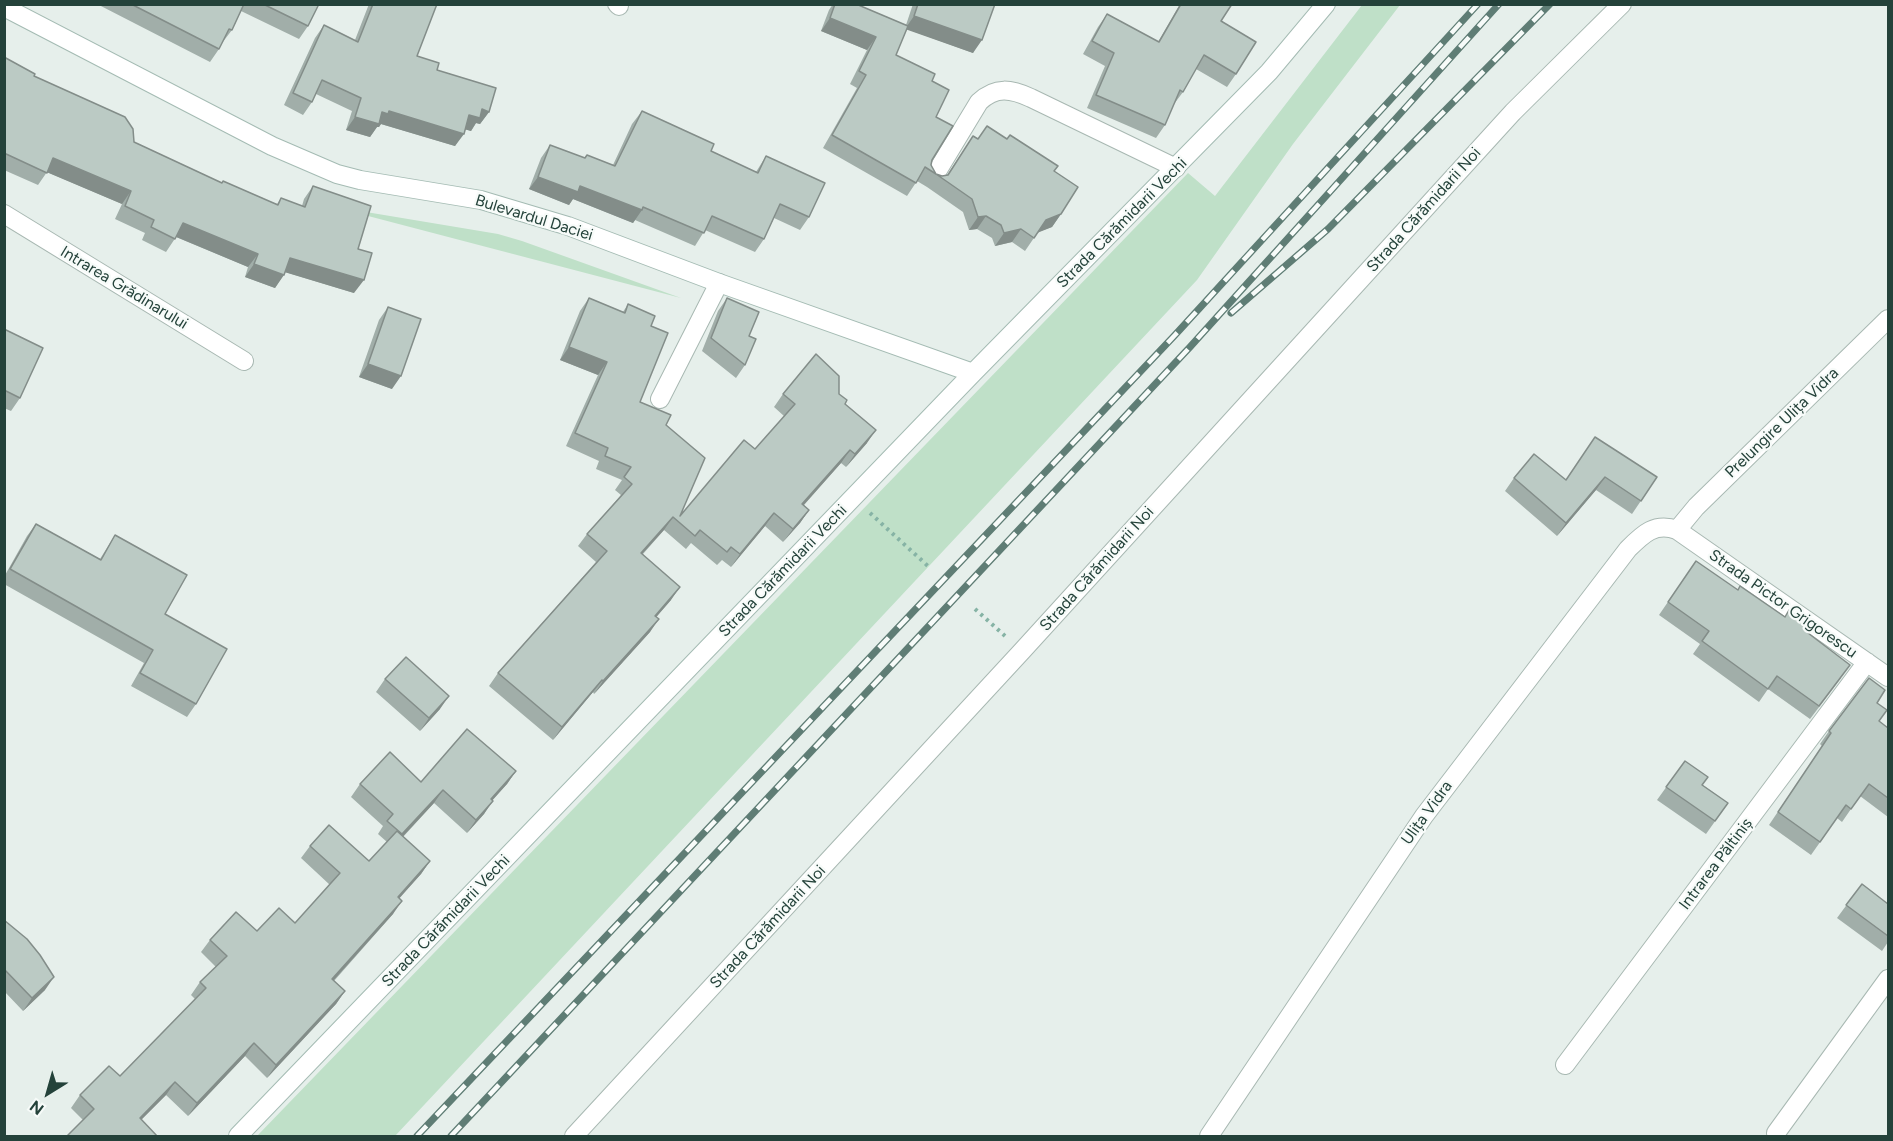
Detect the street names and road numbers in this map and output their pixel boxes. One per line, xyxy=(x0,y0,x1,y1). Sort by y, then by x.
street label: Strada Cărămidarii Noi xyxy=(1363,144,1485,276)
street label: Strada Cărămidarii Vechi xyxy=(1053,154,1191,292)
street label: Bulevardul Daciei xyxy=(473,191,595,245)
street label: Intrarea Grădinarului xyxy=(57,242,191,334)
street label: Prelungire Ulița Vidra xyxy=(1721,364,1843,482)
street label: Strada Cărămidarii Vechi xyxy=(715,501,851,641)
street label: Strada Cărămidarii Noi xyxy=(1036,503,1158,635)
street label: Strada Pictor Grigorescu xyxy=(1705,546,1861,662)
street label: Ulița Vidra xyxy=(1397,777,1457,849)
street label: Intrarea Păltiniș xyxy=(1675,814,1757,914)
street label: Strada Cărămidarii Vechi xyxy=(378,851,514,991)
street label: Strada Cărămidarii Noi xyxy=(706,862,830,992)

